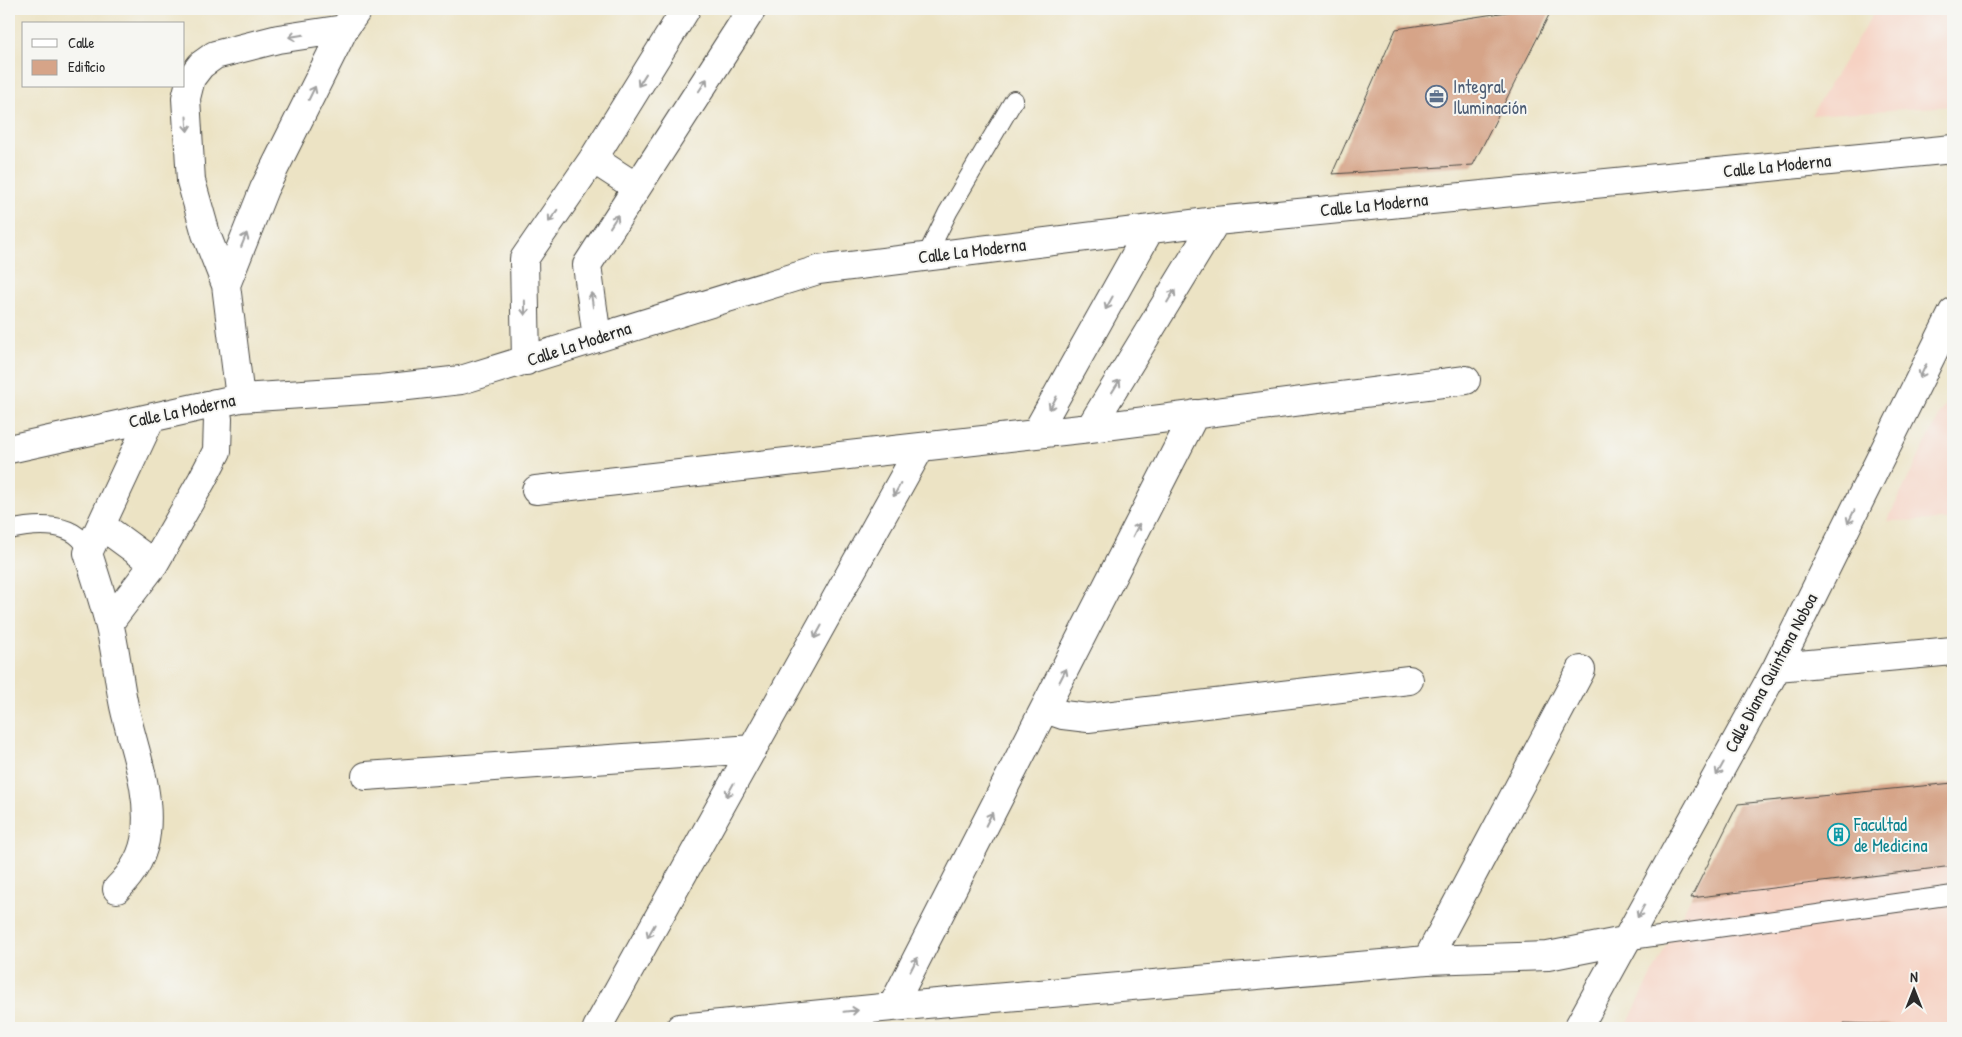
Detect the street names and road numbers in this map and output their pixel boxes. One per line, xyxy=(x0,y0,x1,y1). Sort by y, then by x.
street label: Calle La Moderna xyxy=(1722,147,1832,184)
street label: Calle La Moderna xyxy=(1319,186,1429,223)
street label: Calle La Moderna xyxy=(917,232,1027,270)
street label: Calle La Moderna xyxy=(524,315,634,372)
street label: Calle La Moderna xyxy=(126,387,237,434)
street label: Calle Diana Quintana Noboa xyxy=(1718,589,1823,757)

